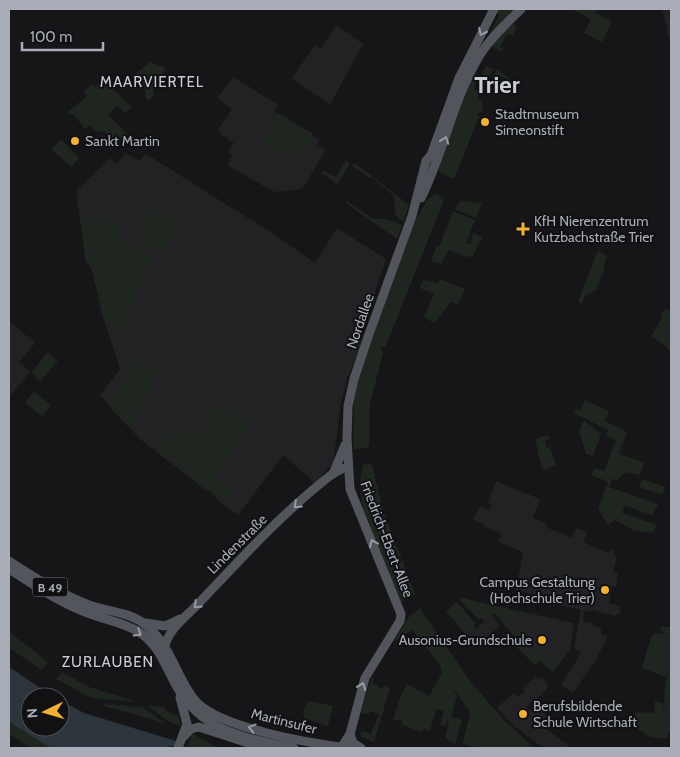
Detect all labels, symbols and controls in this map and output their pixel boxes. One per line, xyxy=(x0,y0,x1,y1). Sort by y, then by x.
scale bar xyxy=(22,20,104,52)
one-way arrow xyxy=(478,26,488,35)
text: 100 m xyxy=(30,28,72,46)
district label: Trier xyxy=(474,70,520,99)
district label: MAARVIERTEL xyxy=(100,73,204,91)
place label: Stadtmuseum Simeonstift xyxy=(495,105,579,139)
marker: Stadtmuseum Simeonstift xyxy=(479,116,491,128)
place label: Sankt Martin xyxy=(85,132,160,150)
marker: Sankt Martin xyxy=(69,135,81,147)
one-way arrow xyxy=(439,137,449,145)
place label: KfH Nierenzentrum Kutzbachstraße Trier xyxy=(534,212,654,246)
marker: KfH Nierenzentrum Kutzbachstraße Trier xyxy=(516,222,530,236)
street label: Nordallee xyxy=(342,291,378,351)
street label: Friedrich-Ebert-Allee xyxy=(356,478,418,600)
one-way arrow xyxy=(293,499,302,508)
street label: Lindenstraße xyxy=(203,510,271,578)
one-way arrow xyxy=(368,539,379,548)
place label: Campus Gestaltung (Hochschule Trier) xyxy=(479,573,596,607)
road number: B 49 xyxy=(32,578,68,596)
marker: Campus Gestaltung (Hochschule Trier) xyxy=(599,584,611,596)
one-way arrow xyxy=(193,599,202,608)
one-way arrow xyxy=(133,626,142,636)
place label: Ausonius-Grundschule xyxy=(399,631,532,649)
marker: Ausonius-Grundschule xyxy=(536,634,548,646)
district label: ZURLAUBEN xyxy=(62,653,154,671)
one-way arrow xyxy=(356,683,366,691)
north arrow xyxy=(20,687,70,737)
place label: Berufsbildende Schule Wirtschaft xyxy=(533,697,637,731)
street label: Martinsufer xyxy=(249,704,319,738)
text: N xyxy=(23,707,41,719)
marker: Berufsbildende Schule Wirtschaft xyxy=(517,708,529,720)
one-way arrow xyxy=(248,723,256,733)

